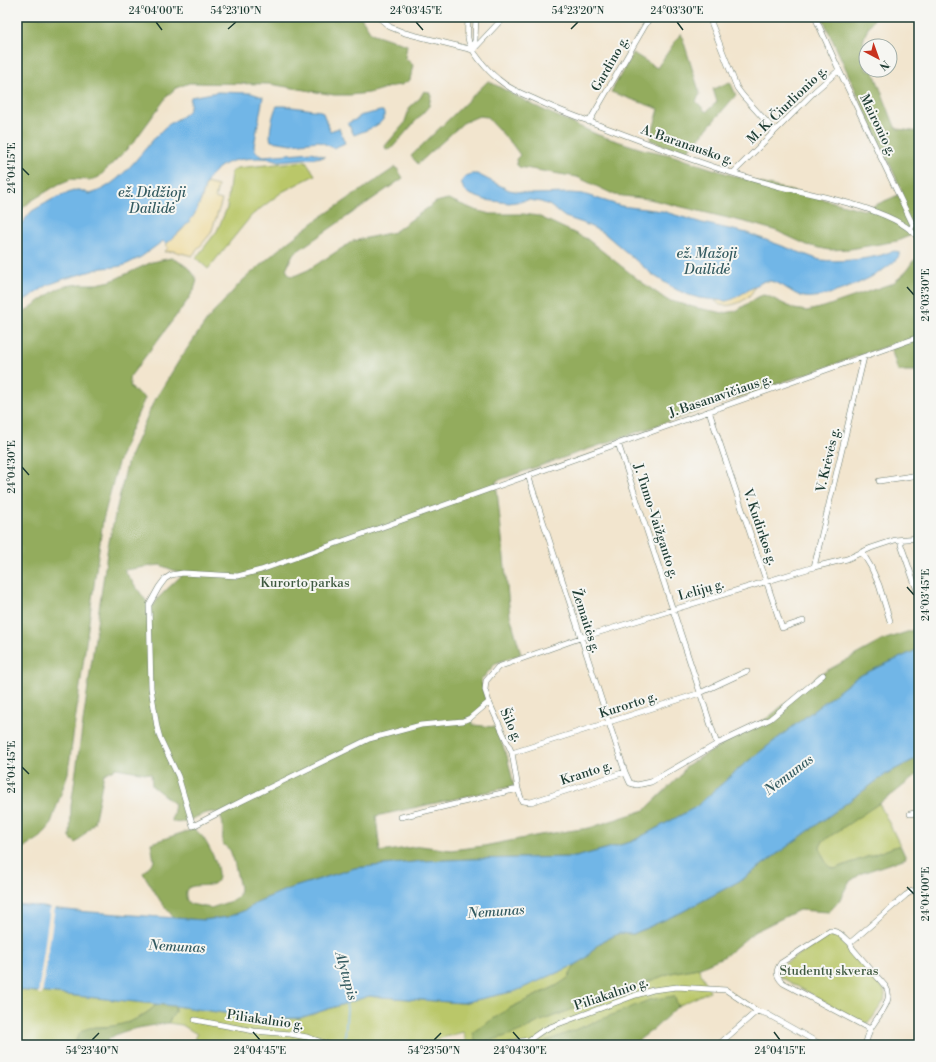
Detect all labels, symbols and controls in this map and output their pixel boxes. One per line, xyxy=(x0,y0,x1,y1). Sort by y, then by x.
text: 24°04'00"E xyxy=(129,5,183,17)
text: 54°23'10"N xyxy=(211,5,262,17)
text: 24°03'45"E xyxy=(390,5,442,17)
text: 54°23'20"N xyxy=(552,5,605,17)
text: 24°03'30"E xyxy=(651,5,703,17)
street label: Gardino g. xyxy=(588,34,632,94)
north arrow xyxy=(858,38,898,78)
text: N xyxy=(876,57,892,73)
street label: M. K. Čiurlionio g. xyxy=(743,62,830,147)
street label: Maironio g. xyxy=(856,92,900,159)
street label: A. Baranausko g. xyxy=(638,121,735,168)
text: 24°04'15"E xyxy=(6,142,18,193)
water label: ež. Didžioji Dailidė xyxy=(118,184,187,218)
water label: ež. Mažoji Dailidė xyxy=(677,245,738,279)
text: 24°03'30"E xyxy=(920,269,932,321)
street label: J. Basanavičiaus g. xyxy=(666,371,773,421)
street label: V. Krėvės g. xyxy=(813,426,843,495)
text: 24°04'30"E xyxy=(6,440,18,494)
street label: J. Tumo-Vaižganto g. xyxy=(630,460,682,581)
street label: V. Kudirkos g. xyxy=(739,486,781,567)
text: 24°03'45"E xyxy=(920,569,932,621)
park label: Kurorto parkas xyxy=(260,575,350,591)
street label: Lelijų g. xyxy=(676,576,726,604)
street label: Žemaitės g. xyxy=(568,587,605,655)
street label: Kurorto g. xyxy=(597,688,659,722)
street label: Šilo g. xyxy=(496,705,527,744)
text: 24°04'45"E xyxy=(6,741,18,793)
water label: Nemunas xyxy=(760,751,817,800)
street label: Kranto g. xyxy=(558,757,614,789)
text: 24°04'00"E xyxy=(920,867,932,921)
water label: Nemunas xyxy=(466,901,525,923)
water label: Nemunas xyxy=(147,936,206,957)
water label: Alytupis xyxy=(330,948,362,1002)
park label: Studentų skveras xyxy=(779,963,879,979)
street label: Piliakalnio g. xyxy=(572,974,650,1014)
street label: Piliakalnio g. xyxy=(226,1007,304,1033)
text: 54°23'40"N xyxy=(66,1045,119,1057)
text: 24°04'45"E xyxy=(234,1045,286,1057)
text: 54°23'50"N xyxy=(408,1045,461,1057)
text: 24°04'30"E xyxy=(493,1045,547,1057)
text: 24°04'15"E xyxy=(755,1045,806,1057)

